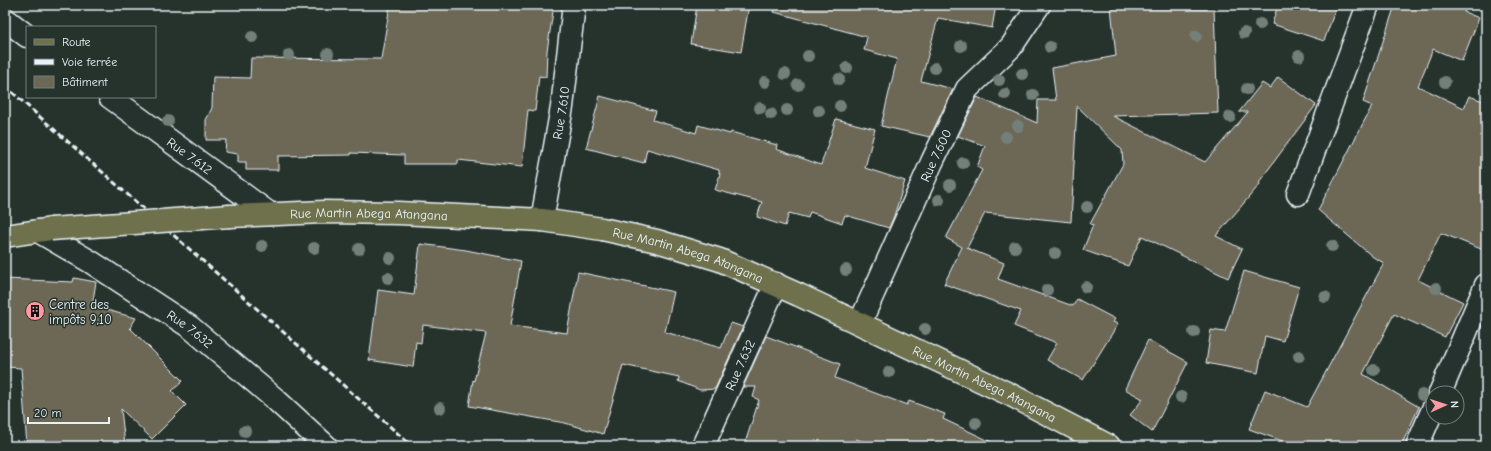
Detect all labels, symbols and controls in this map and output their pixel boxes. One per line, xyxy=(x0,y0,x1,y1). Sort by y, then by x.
legend xyxy=(26,26,156,98)
text: Route xyxy=(62,35,91,49)
text: Voie ferrée xyxy=(62,55,117,69)
text: Bâtiment xyxy=(62,75,108,89)
street label: Rue 7.610 xyxy=(549,85,572,140)
street label: Rue 7.600 xyxy=(917,126,954,184)
street label: Rue 7.612 xyxy=(164,134,216,177)
street label: Rue Martin Abega Atangana xyxy=(290,204,448,223)
street label: Rue Martin Abega Atangana xyxy=(611,224,766,286)
place label: Centre des impôts 9,10 xyxy=(49,297,112,327)
building icon: Centre des impôts 9,10 xyxy=(24,300,46,322)
street label: Rue 7.632 xyxy=(164,307,216,351)
street label: Rue 7.632 xyxy=(722,337,758,392)
street label: Rue Martin Abega Atangana xyxy=(910,342,1059,425)
north arrow xyxy=(1425,385,1465,425)
scale bar xyxy=(28,399,109,425)
text: N xyxy=(1448,401,1461,408)
text: 20 m xyxy=(34,406,62,420)

